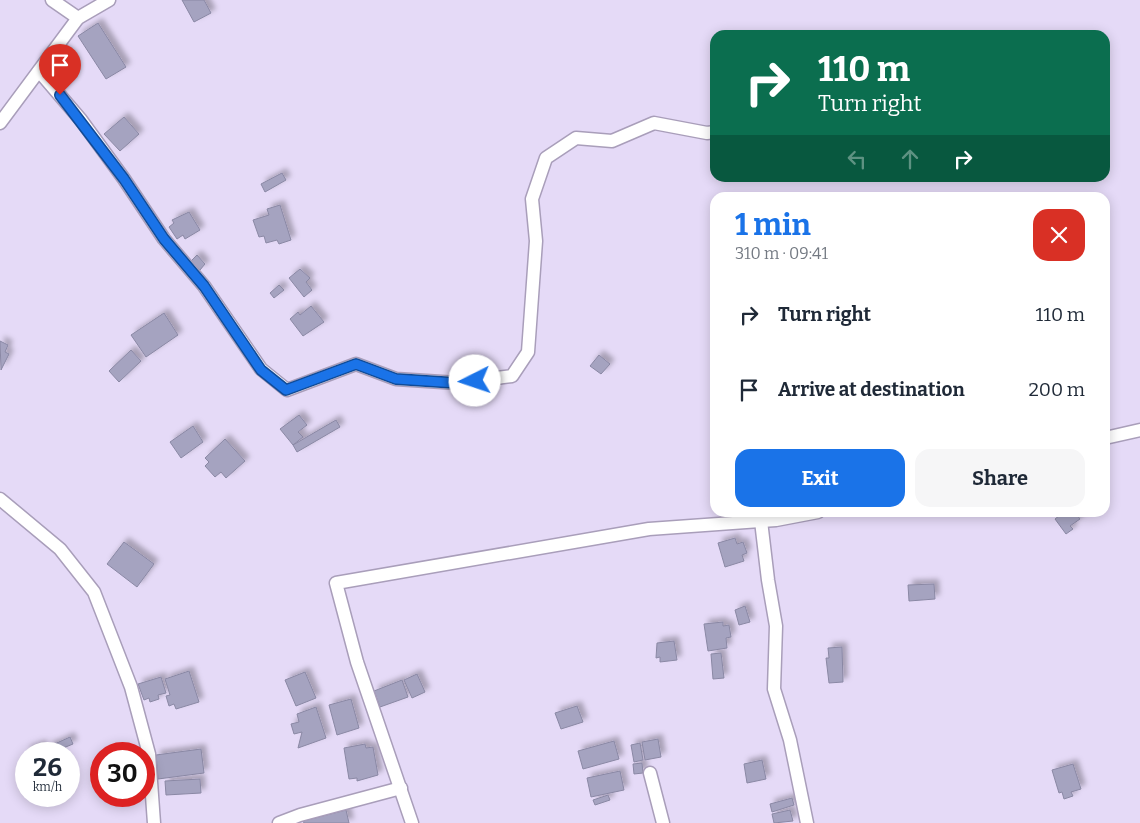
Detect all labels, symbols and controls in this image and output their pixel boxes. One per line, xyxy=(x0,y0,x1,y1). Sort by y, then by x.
pin xyxy=(39,44,81,95)
text: 110 m xyxy=(818,48,910,90)
icon: right xyxy=(735,50,800,115)
icon: arrive xyxy=(46,51,74,79)
text: Turn right xyxy=(818,90,921,117)
icon: left xyxy=(843,145,871,173)
icon: ahead xyxy=(896,145,924,173)
icon: right xyxy=(949,145,977,173)
text: 1 min xyxy=(735,207,811,243)
button: close xyxy=(1033,209,1085,261)
text: 310 m · 09:41 xyxy=(735,244,828,263)
icon: right xyxy=(735,301,763,329)
text: Turn right xyxy=(778,303,871,326)
text: 110 m xyxy=(1035,303,1085,326)
position arrow xyxy=(448,354,500,406)
icon: arrive xyxy=(735,376,763,404)
text: Arrive at destination xyxy=(778,378,965,401)
text: 200 m xyxy=(1028,378,1085,401)
button: Exit xyxy=(735,449,905,507)
button: Share xyxy=(915,449,1085,507)
speed limit sign: 30 xyxy=(90,742,155,807)
text: 26 xyxy=(33,753,62,783)
text: km/h xyxy=(33,780,62,794)

